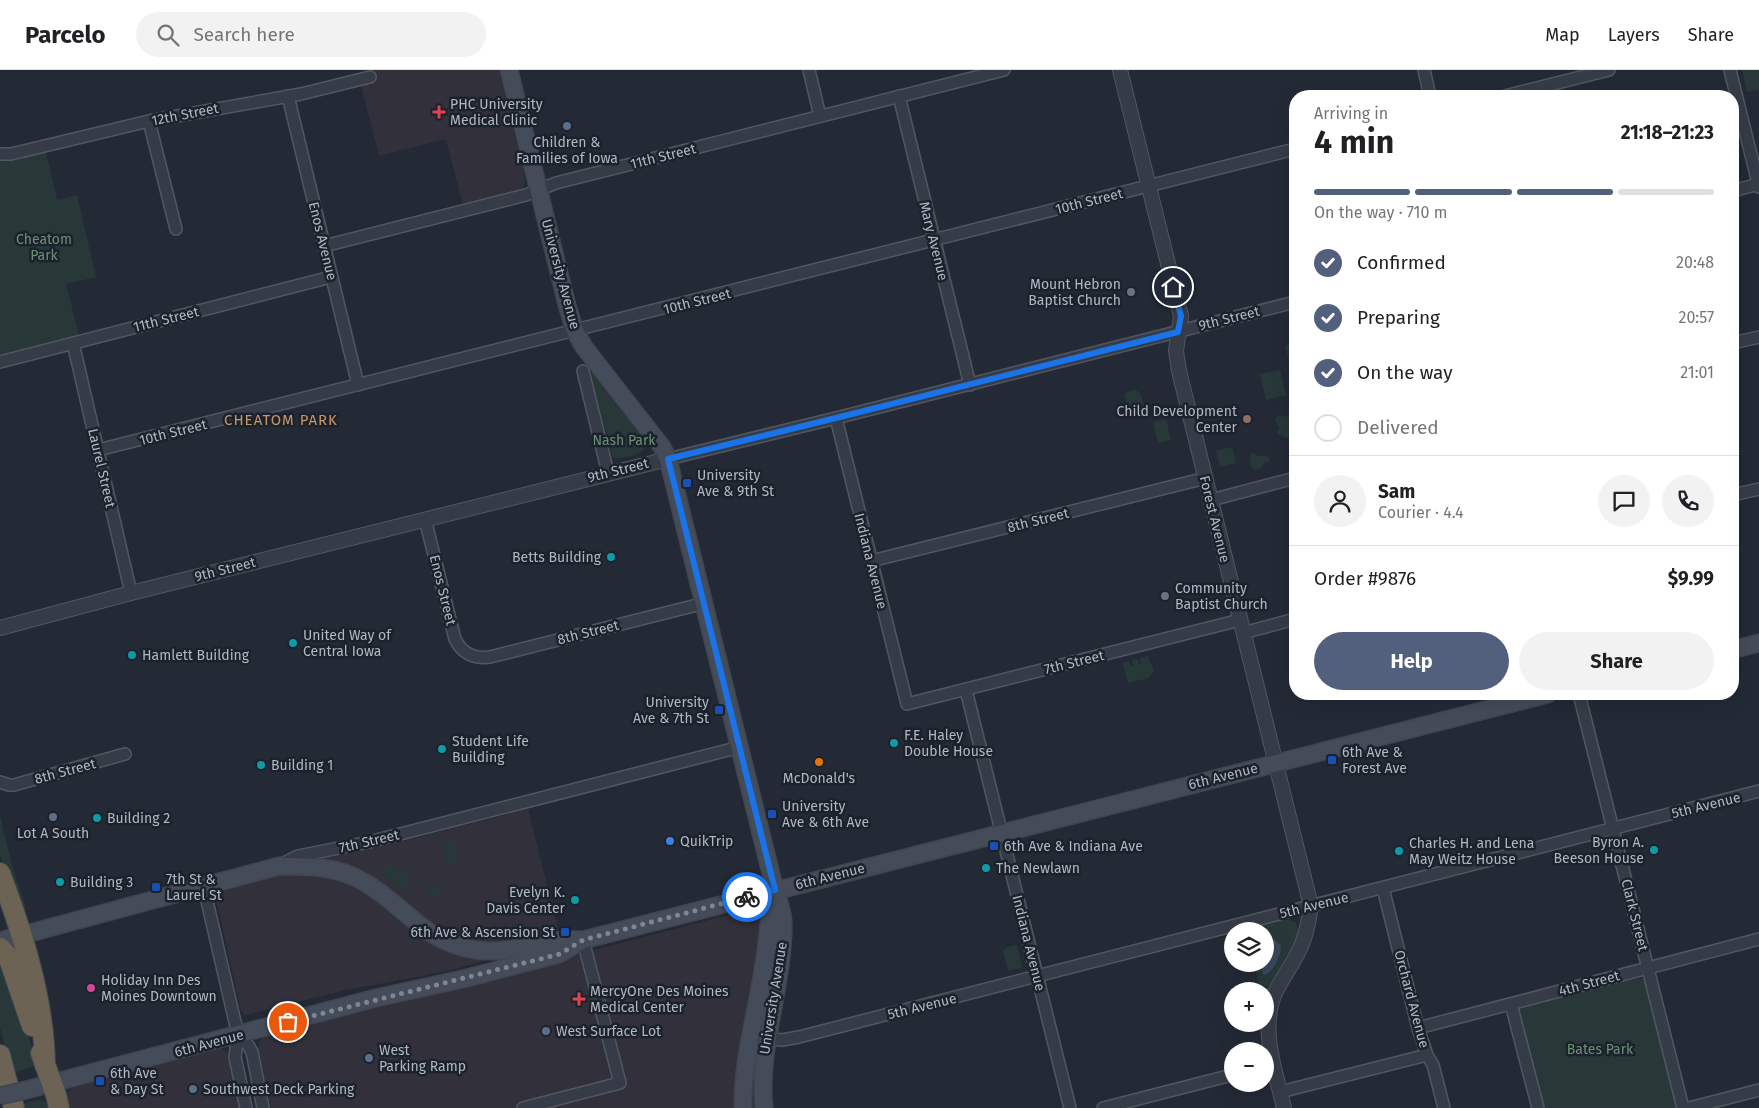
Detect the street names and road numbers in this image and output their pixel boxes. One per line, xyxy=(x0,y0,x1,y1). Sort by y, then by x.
street label: 12th Street xyxy=(150,99,221,129)
street label: 11th Street xyxy=(629,140,699,173)
street label: 10th Street xyxy=(1054,185,1125,218)
street label: Enos Avenue xyxy=(305,200,340,282)
street label: Mary Avenue xyxy=(915,200,952,282)
street label: University Avenue xyxy=(538,217,583,331)
street label: 10th Street xyxy=(662,285,733,318)
street label: 9th Street xyxy=(1197,302,1262,334)
street label: 11th Street xyxy=(132,303,202,336)
street label: 10th Street xyxy=(138,416,209,449)
street label: Laurel Street xyxy=(84,427,119,510)
street label: 9th Street xyxy=(586,454,651,486)
street label: Forest Avenue xyxy=(1196,474,1234,564)
street label: 8th Street xyxy=(1006,504,1071,536)
street label: Indiana Avenue xyxy=(850,511,891,611)
street label: 9th Street xyxy=(193,553,258,585)
street label: Enos Street xyxy=(426,553,460,628)
street label: 8th Street xyxy=(556,616,621,648)
street label: 7th Street xyxy=(1042,647,1107,678)
street label: 8th Street xyxy=(33,755,99,788)
street label: 6th Avenue xyxy=(1187,760,1260,793)
street label: 5th Avenue xyxy=(1670,789,1742,822)
street label: 7th Street xyxy=(337,826,402,857)
street label: 6th Avenue xyxy=(794,860,867,893)
street label: Clark Street xyxy=(1617,877,1652,954)
street label: 5th Avenue xyxy=(1278,889,1350,922)
street label: Indiana Avenue xyxy=(1008,893,1049,993)
street label: University Avenue xyxy=(756,941,791,1056)
street label: Orchard Avenue xyxy=(1390,948,1433,1050)
street label: 4th Street xyxy=(1557,967,1622,1000)
street label: 5th Avenue xyxy=(886,990,958,1023)
street label: 6th Avenue xyxy=(173,1026,246,1061)

